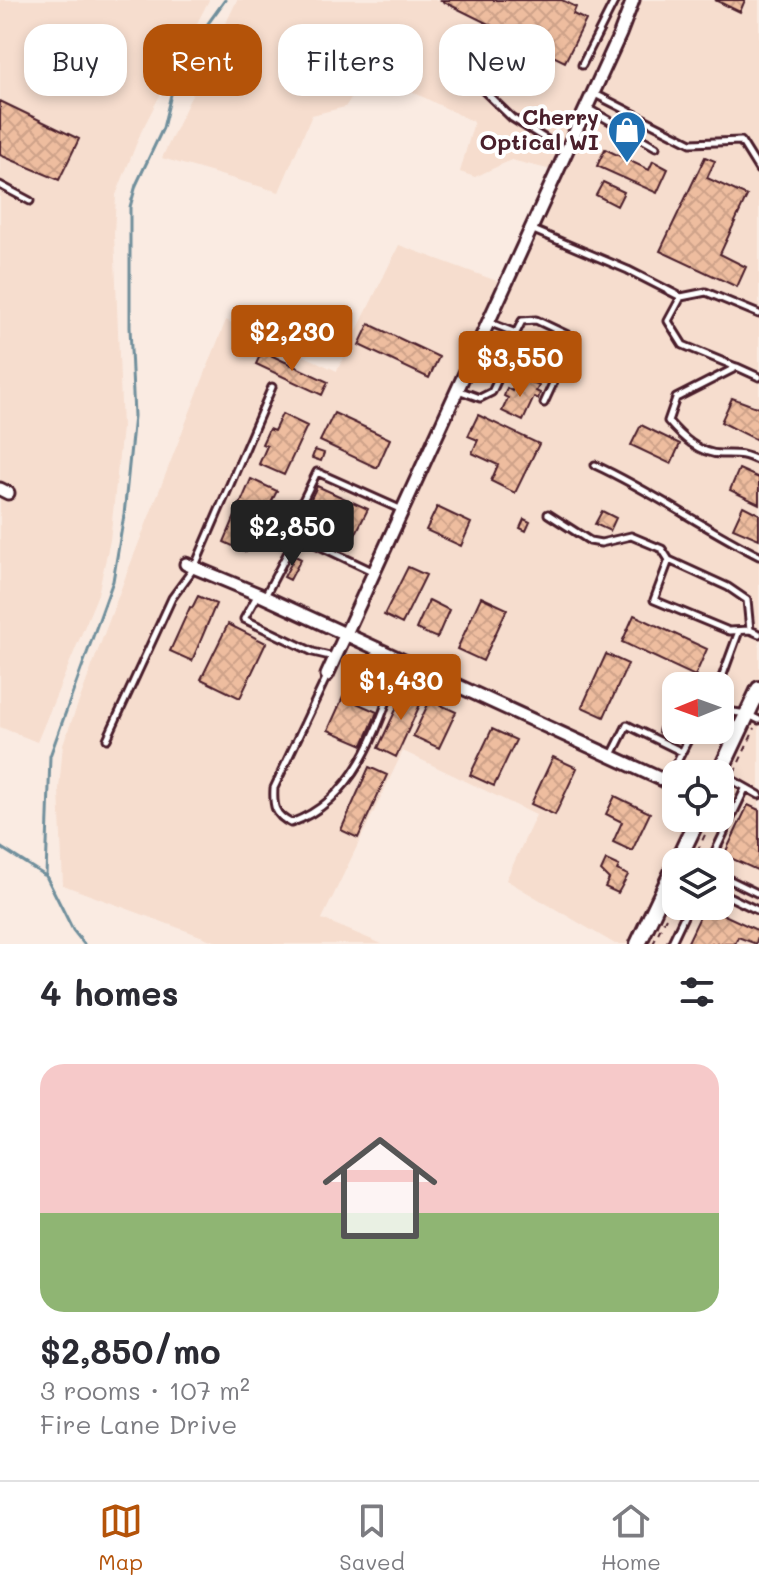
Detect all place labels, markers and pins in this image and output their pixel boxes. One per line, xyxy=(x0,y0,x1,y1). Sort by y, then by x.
place label: Cherry Optical WI xyxy=(480,102,599,156)
shop icon: Cherry Optical WI xyxy=(606,109,648,164)
pin: $2,230 xyxy=(227,305,357,373)
pin: $3,550 xyxy=(455,331,585,399)
pin: $2,850 xyxy=(227,500,357,568)
pin: $1,430 xyxy=(336,654,466,722)

